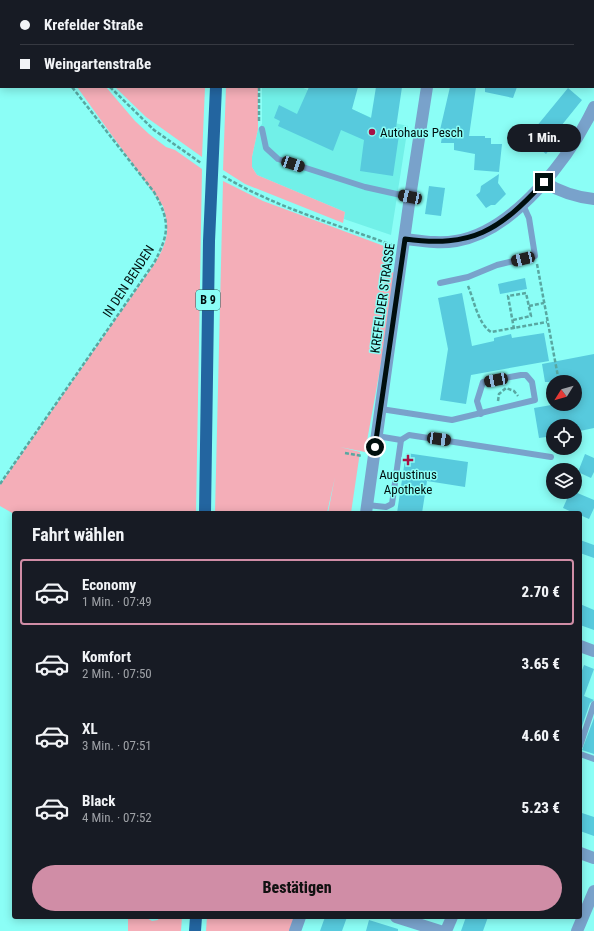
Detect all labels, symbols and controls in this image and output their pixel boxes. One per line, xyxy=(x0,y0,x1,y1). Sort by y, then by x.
text: Krefelder Straße xyxy=(44,16,143,34)
text: Weingartenstraße xyxy=(44,55,151,73)
callout: 1 Min. xyxy=(507,124,581,152)
place label: Autohaus Pesch xyxy=(380,125,463,140)
marker: Autohaus Pesch xyxy=(367,127,377,137)
text: 1 Min. xyxy=(527,130,561,145)
car xyxy=(280,155,306,173)
route end xyxy=(535,173,553,191)
car xyxy=(397,189,423,205)
street label: IN DEN BENDEN xyxy=(100,242,157,320)
street label: KREFELDER STRASSE xyxy=(367,242,398,354)
car xyxy=(510,250,536,268)
road number: B 9 xyxy=(196,290,220,310)
car xyxy=(483,372,509,388)
north arrow xyxy=(546,375,582,411)
map controls xyxy=(546,375,582,499)
button: locate xyxy=(546,419,582,455)
car xyxy=(426,431,452,447)
route start xyxy=(366,438,384,456)
marker: Augustinus Apotheke xyxy=(403,455,413,465)
button: layers xyxy=(546,463,582,499)
place label: Augustinus Apotheke xyxy=(379,467,437,497)
text: Fahrt wählen xyxy=(32,524,124,545)
icon: car xyxy=(34,574,70,610)
text: Economy xyxy=(82,576,136,594)
text: 2.70 € xyxy=(522,583,560,601)
text: 1 Min. · 07:49 xyxy=(82,594,152,609)
icon: car xyxy=(34,646,70,682)
text: Komfort xyxy=(82,648,131,666)
text: 3.65 € xyxy=(522,655,560,673)
text: 2 Min. · 07:50 xyxy=(82,666,152,681)
icon: car xyxy=(34,718,70,754)
text: XL xyxy=(82,720,98,738)
text: 4.60 € xyxy=(522,727,560,745)
text: 3 Min. · 07:51 xyxy=(82,738,152,753)
icon: car xyxy=(34,790,70,826)
text: Black xyxy=(82,792,115,810)
text: 5.23 € xyxy=(522,799,560,817)
text: 4 Min. · 07:52 xyxy=(82,810,152,825)
button: Bestätigen xyxy=(32,865,562,911)

